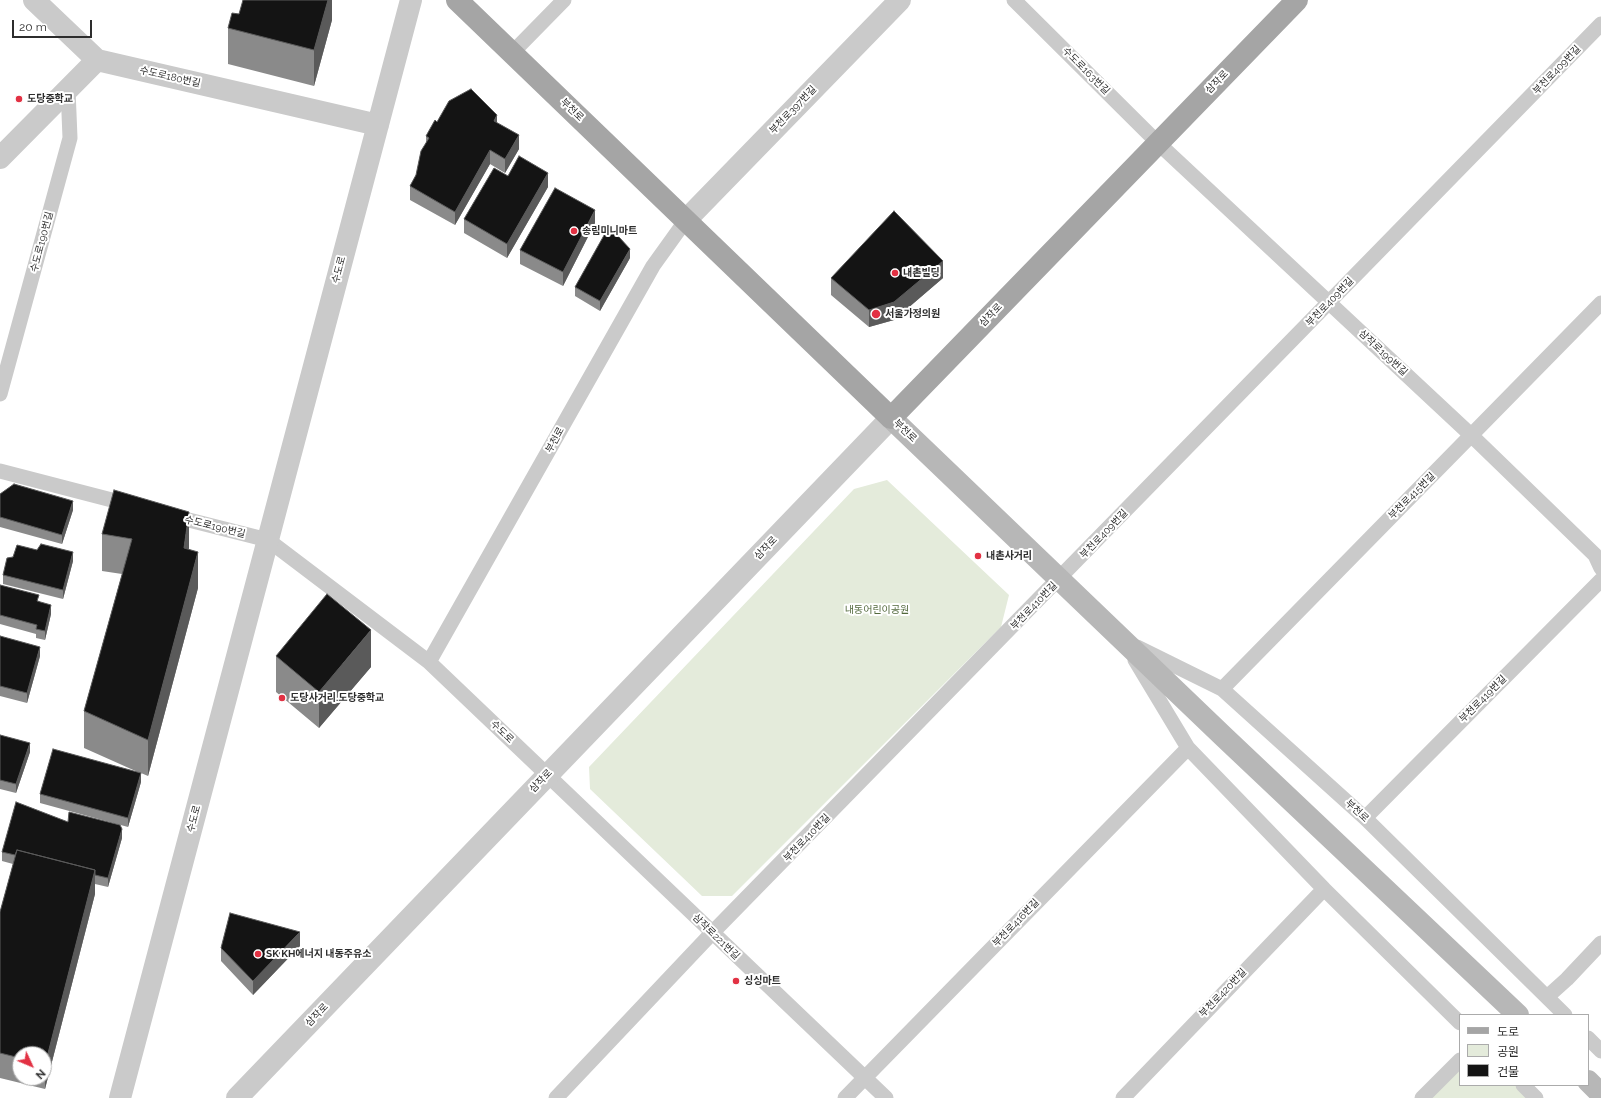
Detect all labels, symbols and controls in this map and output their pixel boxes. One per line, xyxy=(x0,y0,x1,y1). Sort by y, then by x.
scale bar xyxy=(14,12,94,38)
text: 20 m xyxy=(19,20,47,34)
street label: 부천로409번길 xyxy=(1531,43,1583,97)
street label: 수도로163번길 xyxy=(1060,45,1112,97)
street label: 수도로180번길 xyxy=(138,64,202,90)
street label: 삼작로 xyxy=(1203,68,1231,96)
street label: 부천로397번길 xyxy=(767,83,819,137)
place label: 도당중학교 xyxy=(27,93,73,105)
marker: 도당중학교 xyxy=(14,94,24,104)
street label: 부천로 xyxy=(558,96,586,124)
street label: 수도로190번길 xyxy=(28,210,56,274)
place label: 송림미니마트 xyxy=(582,225,637,237)
marker: 송림미니마트 xyxy=(569,226,579,236)
street label: 수도로 xyxy=(330,255,348,285)
place label: 내촌빌딩 xyxy=(903,267,940,279)
marker: 내촌빌딩 xyxy=(890,268,900,278)
street label: 부천로409번길 xyxy=(1304,275,1356,329)
street label: 삼작로 xyxy=(977,301,1005,329)
marker: 서울가정의원 xyxy=(870,308,882,320)
place label: 서울가정의원 xyxy=(885,308,940,320)
street label: 삼작로199번길 xyxy=(1356,327,1410,379)
street label: 부천로 xyxy=(891,417,919,445)
street label: 부천로 xyxy=(543,425,567,455)
street label: 부천로415번길 xyxy=(1386,470,1438,522)
street label: 부천로409번길 xyxy=(1078,507,1130,561)
street label: 수도로190번길 xyxy=(183,514,247,540)
street label: 삼작로 xyxy=(752,534,780,562)
place label: 내촌사거리 xyxy=(986,550,1032,562)
marker: 내촌사거리 xyxy=(973,551,983,561)
street label: 부천로410번길 xyxy=(1008,580,1060,632)
park label: 내동어린이공원 xyxy=(845,604,909,616)
street label: 부천로419번길 xyxy=(1457,673,1509,725)
place label: 도당사거리.도당중학교 xyxy=(290,692,384,704)
marker: 도당사거리.도당중학교 xyxy=(277,693,287,703)
street label: 수도로 xyxy=(488,718,516,746)
street label: 삼작로 xyxy=(527,767,555,795)
street label: 부천로 xyxy=(1343,797,1371,825)
street label: 수도로 xyxy=(185,804,203,834)
street label: 부천로410번길 xyxy=(781,812,833,864)
street label: 부천로416번길 xyxy=(990,897,1042,949)
street label: 삼작로221번길 xyxy=(690,912,742,962)
place label: SK KH에너지 내동주유소 xyxy=(266,948,371,960)
marker: SK KH에너지 내동주유소 xyxy=(253,949,263,959)
street label: 부천로420번길 xyxy=(1197,966,1249,1020)
place label: 싱싱마트 xyxy=(744,975,781,987)
marker: 싱싱마트 xyxy=(731,976,741,986)
street label: 삼작로 xyxy=(303,1001,331,1029)
legend xyxy=(1459,1014,1589,1086)
text: 도로 xyxy=(1497,1025,1519,1039)
text: 공원 xyxy=(1497,1045,1519,1059)
north arrow xyxy=(12,1046,52,1086)
text: 건물 xyxy=(1497,1065,1519,1079)
text: N xyxy=(33,1066,48,1082)

